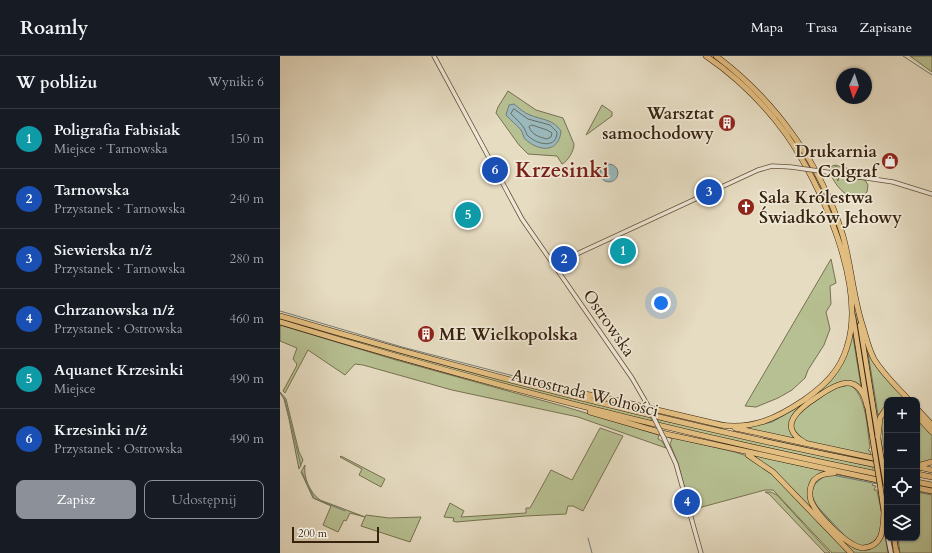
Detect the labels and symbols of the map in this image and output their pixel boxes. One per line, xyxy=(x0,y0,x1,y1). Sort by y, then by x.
north arrow xyxy=(836,68,872,104)
place label: Warsztat samochodowy xyxy=(602,102,714,145)
building icon: Warsztat samochodowy xyxy=(717,113,737,133)
place label: Drukarnia Colgraf xyxy=(795,140,880,183)
shop icon: Drukarnia Colgraf xyxy=(880,151,900,171)
pin: 6 xyxy=(482,155,508,185)
district label: Krzesinki xyxy=(515,156,609,185)
pin: 3 xyxy=(696,177,722,207)
place label: Sala Królestwa Świadków Jehowy xyxy=(759,186,902,229)
church icon: Sala Królestwa Świadków Jehowy xyxy=(736,197,756,217)
pin: 5 xyxy=(455,200,481,230)
pin: 1 xyxy=(610,236,636,266)
pin: 2 xyxy=(551,244,577,274)
street label: Ostrowska xyxy=(578,285,641,362)
your location xyxy=(651,293,671,313)
place label: ME Wielkopolska xyxy=(439,323,579,346)
building icon: ME Wielkopolska xyxy=(416,324,436,344)
street label: Autostrada Wolności xyxy=(509,364,661,422)
pin: 4 xyxy=(674,487,700,517)
scale bar xyxy=(292,525,379,544)

